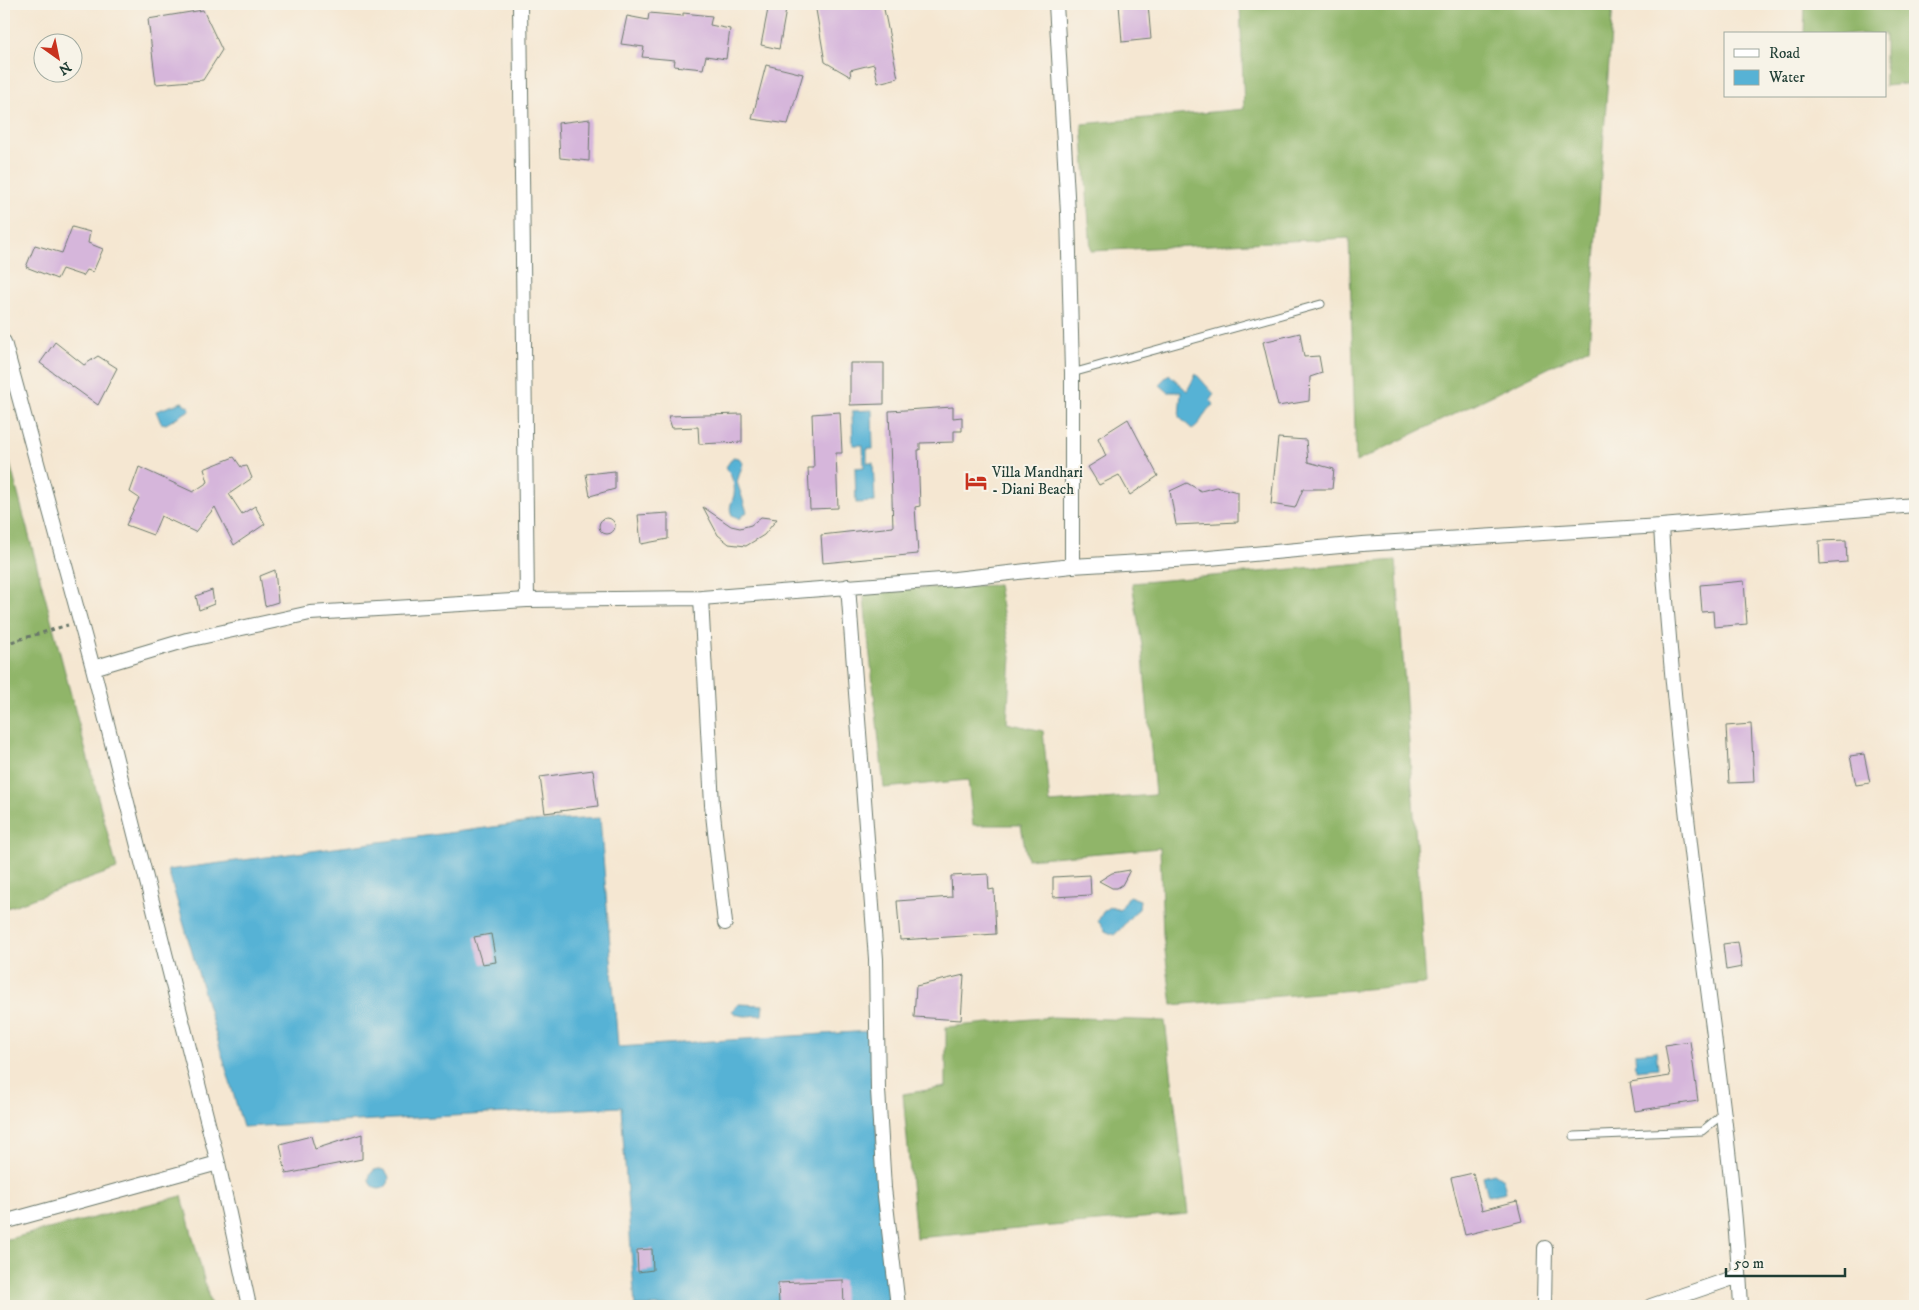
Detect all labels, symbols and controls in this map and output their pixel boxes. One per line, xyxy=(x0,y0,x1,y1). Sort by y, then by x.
north arrow xyxy=(32,32,82,82)
legend xyxy=(1724,32,1886,98)
text: Road xyxy=(1769,44,1801,63)
text: N xyxy=(54,57,74,79)
text: Water xyxy=(1768,68,1805,87)
place label: Villa Mandhari - Diani Beach xyxy=(991,463,1083,499)
hotel icon: Villa Mandhari - Diani Beach xyxy=(963,468,989,494)
scale bar xyxy=(1726,1245,1845,1277)
text: 50 m xyxy=(1734,1254,1764,1273)

